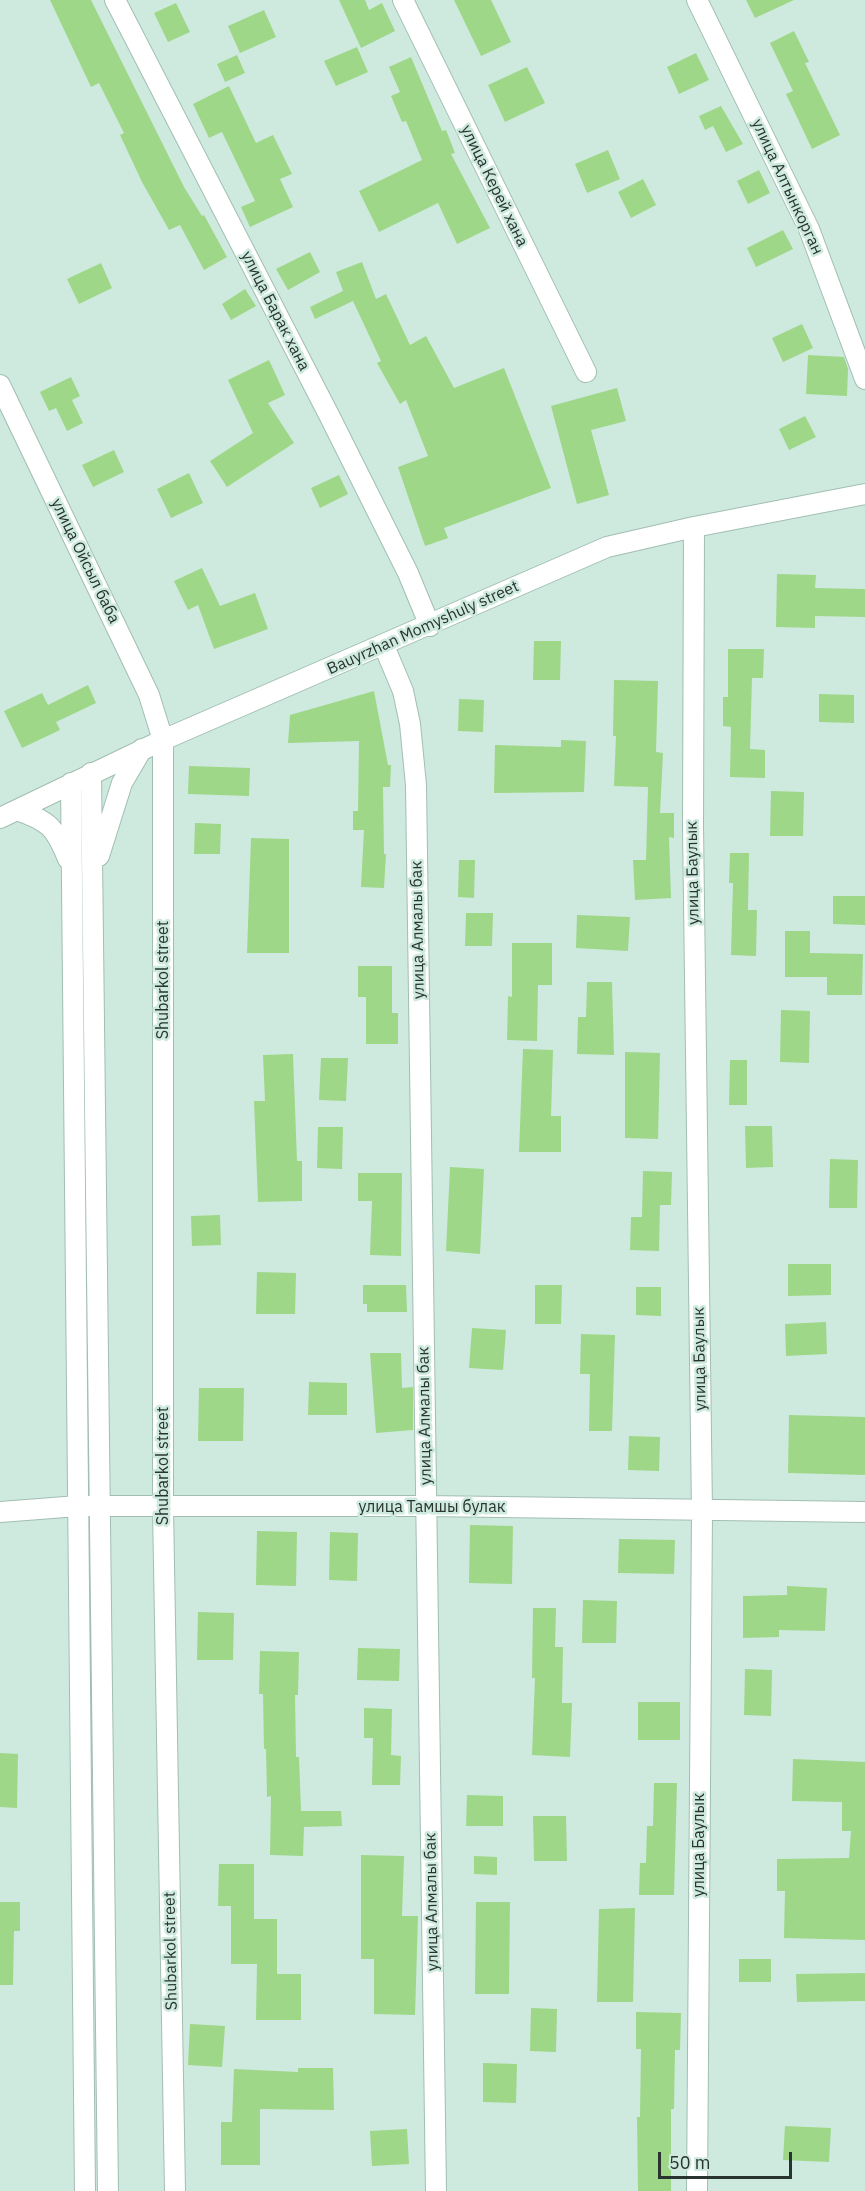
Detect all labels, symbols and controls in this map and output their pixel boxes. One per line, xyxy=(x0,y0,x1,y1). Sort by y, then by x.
street label: улица Алтынкорган xyxy=(747,116,827,258)
street label: улица Керей хана xyxy=(456,122,532,250)
street label: улица Барак хана xyxy=(237,248,313,374)
street label: улица Ойсыл баба xyxy=(46,495,124,627)
street label: Bauyrzhan Momyshuly street xyxy=(324,577,522,679)
street label: улица Баулык xyxy=(682,821,704,925)
street label: улица Алмалы бак xyxy=(407,861,429,999)
street label: Shubarkol street xyxy=(153,921,173,1039)
street label: улица Баулык xyxy=(689,1307,711,1411)
street label: улица Алмалы бак xyxy=(414,1347,436,1485)
street label: Shubarkol street xyxy=(153,1407,173,1525)
street label: улица Тамшы булак xyxy=(359,1497,505,1517)
street label: улица Баулык xyxy=(689,1793,709,1897)
street label: улица Алмалы бак xyxy=(421,1833,443,1971)
street label: Shubarkol street xyxy=(160,1891,182,2011)
scale bar xyxy=(661,2140,794,2178)
text: 50 m xyxy=(669,2151,711,2174)

